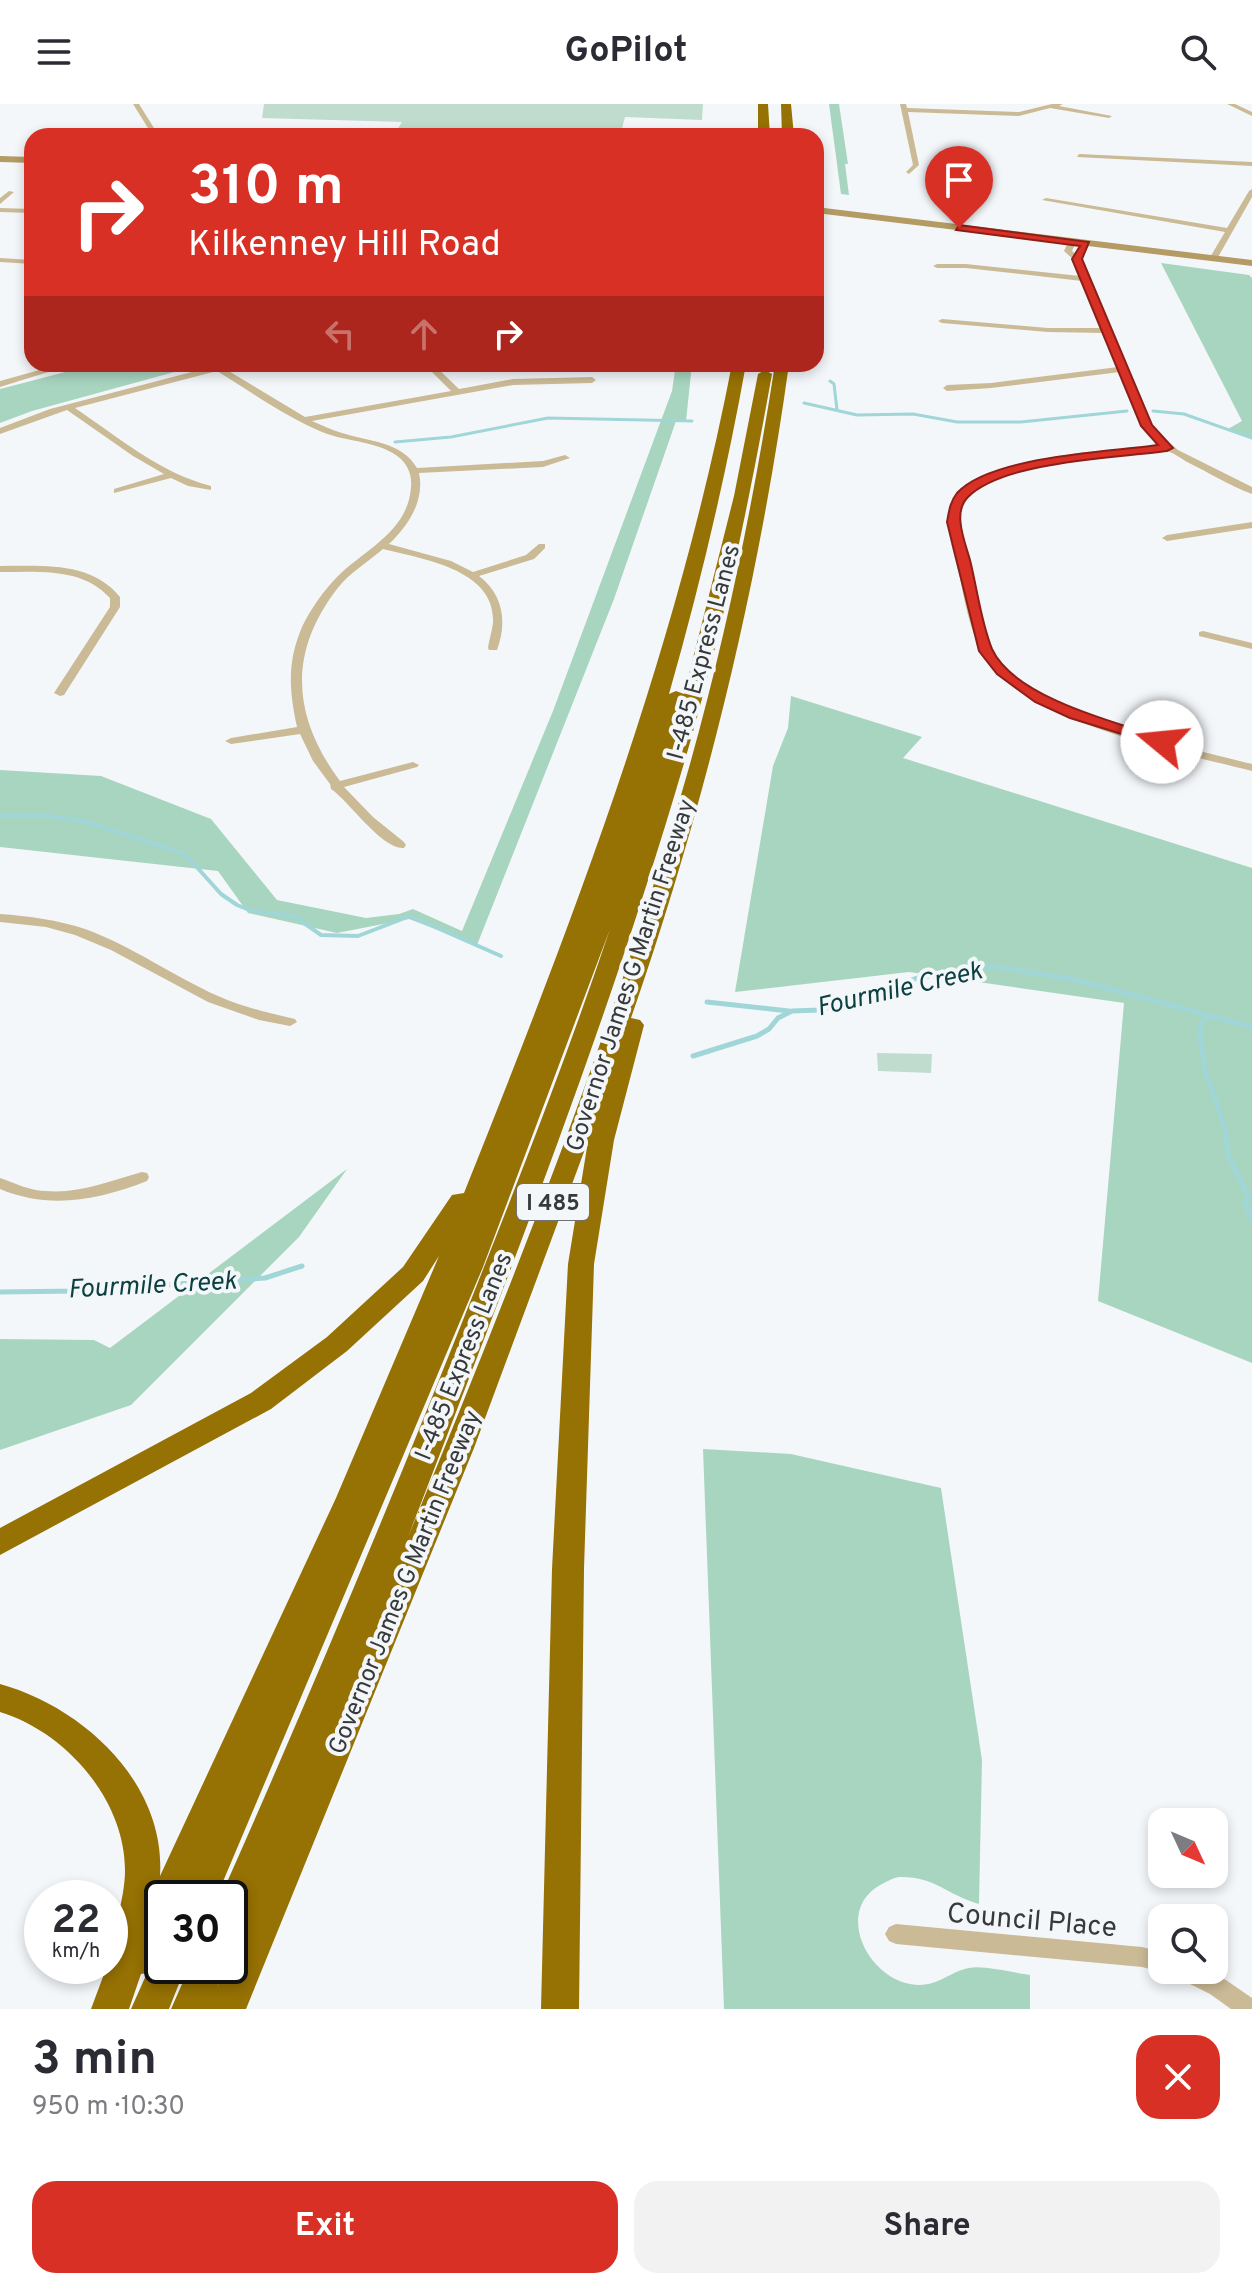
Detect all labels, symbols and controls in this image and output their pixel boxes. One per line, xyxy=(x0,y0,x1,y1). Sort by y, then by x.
text: GoPilot xyxy=(565,29,687,75)
icon: menu xyxy=(32,30,76,74)
icon: search xyxy=(1176,30,1220,74)
pin xyxy=(925,146,993,228)
text: 310 m xyxy=(188,154,344,224)
icon: arrive xyxy=(937,158,981,202)
icon: right xyxy=(56,160,160,264)
text: Kilkenney Hill Road xyxy=(188,223,501,269)
icon: left xyxy=(318,312,362,356)
icon: ahead xyxy=(402,312,446,356)
icon: right xyxy=(486,312,530,356)
street label: I-485 Express Lanes xyxy=(662,542,748,763)
position arrow xyxy=(1120,700,1204,784)
street label: Governor James G Martin Freeway xyxy=(561,796,703,1156)
water label: Fourmile Creek xyxy=(814,955,986,1026)
road number: I 485 xyxy=(517,1184,589,1220)
street label: I-485 Express Lanes xyxy=(409,1248,520,1465)
water label: Fourmile Creek xyxy=(67,1266,238,1307)
street label: Governor James G Martin Freeway xyxy=(323,1406,489,1759)
north arrow xyxy=(1148,1808,1228,1888)
map controls xyxy=(1148,1808,1228,1984)
speed limit sign: 30 xyxy=(144,1880,248,1984)
text: 22 xyxy=(52,1897,100,1947)
street label: Council Place xyxy=(945,1897,1118,1947)
button: search xyxy=(1148,1904,1228,1984)
text: km/h xyxy=(52,1939,100,1965)
text: 3 min xyxy=(32,2031,157,2091)
button: close xyxy=(1136,2035,1220,2119)
text: 950 m · 10:30 xyxy=(32,2091,185,2124)
button: Exit xyxy=(32,2181,618,2273)
button: Share xyxy=(634,2181,1220,2273)

